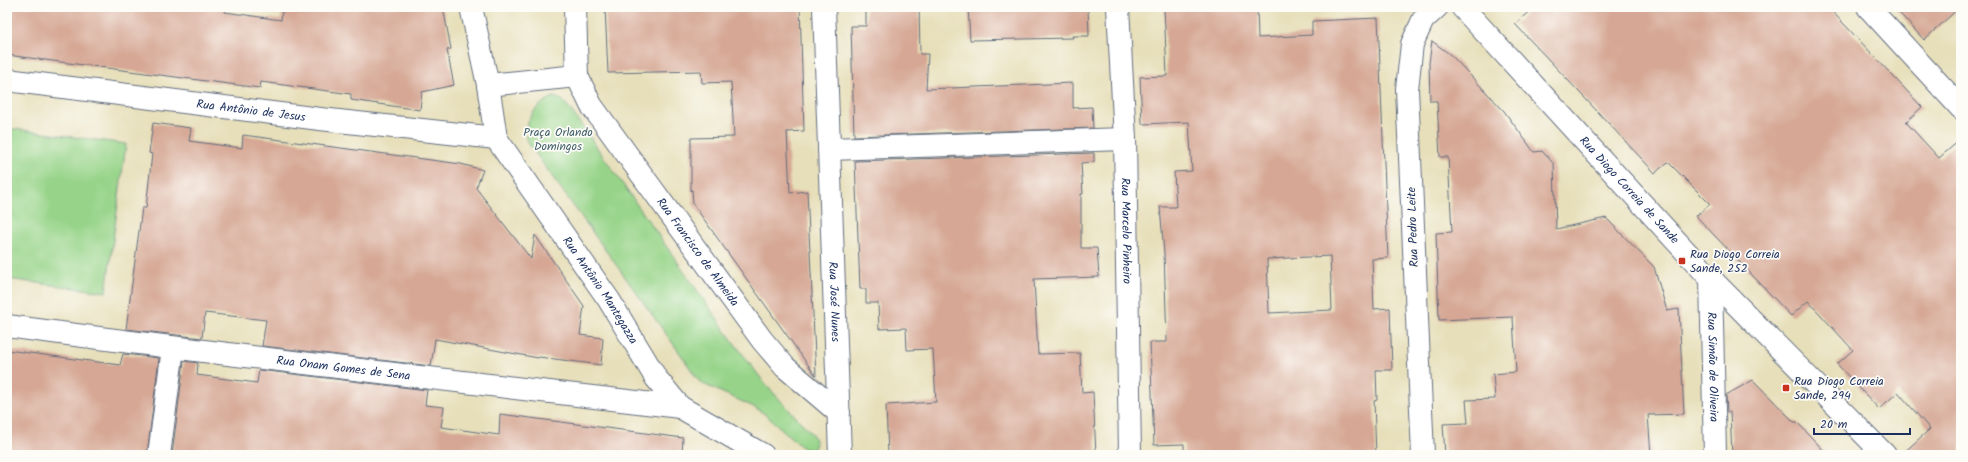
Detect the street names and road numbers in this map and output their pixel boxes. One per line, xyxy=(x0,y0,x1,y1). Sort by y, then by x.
street label: Rua Antônio de Jesus xyxy=(195,94,307,127)
street label: Rua Diogo Correia de Sande xyxy=(1575,132,1684,249)
street label: Rua Marcelo Pinheiro xyxy=(1116,178,1137,284)
street label: Rua Pedro Leite xyxy=(1402,186,1424,267)
street label: Rua Francisco de Almeida xyxy=(652,194,744,311)
street label: Rua Antônio Mantegazza xyxy=(558,232,643,348)
street label: Rua José Nunes xyxy=(824,261,845,342)
street label: Rua Simão de Oliveira xyxy=(1702,312,1724,423)
street label: Rua Onam Gomes de Sena xyxy=(275,351,412,385)

